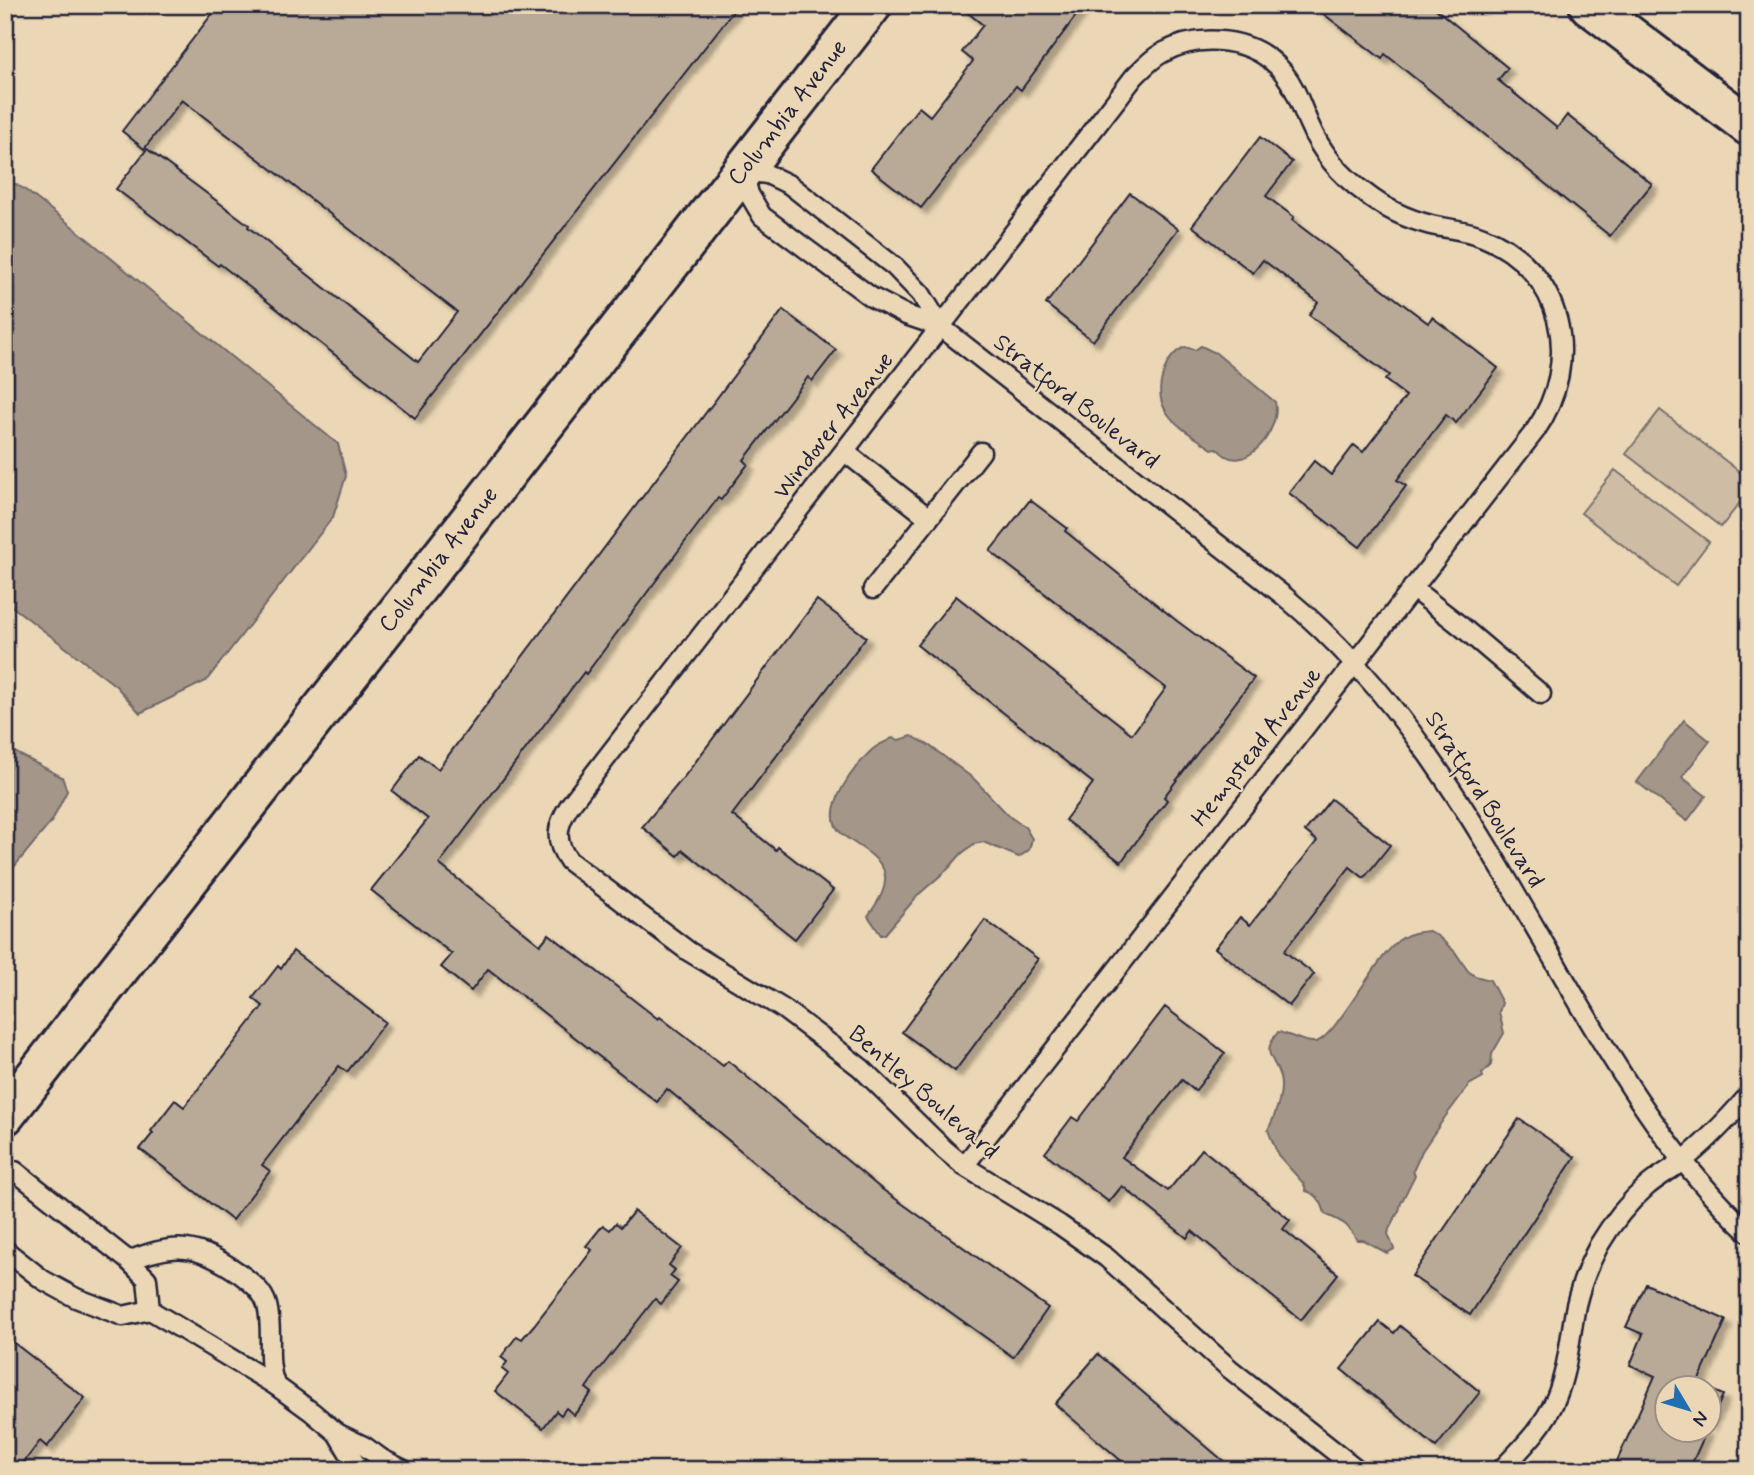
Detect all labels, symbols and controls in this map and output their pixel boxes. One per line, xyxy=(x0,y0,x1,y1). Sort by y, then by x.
street label: Columbia Avenue xyxy=(721,34,855,192)
street label: Stratford Boulevard xyxy=(985,327,1165,478)
street label: Windover Avenue xyxy=(767,346,901,506)
street label: Columbia Avenue xyxy=(372,481,506,639)
street label: Hempstead Avenue xyxy=(1185,661,1329,833)
street label: Stratford Boulevard xyxy=(1416,706,1551,895)
street label: Bentley Boulevard xyxy=(841,1019,1005,1167)
north arrow xyxy=(1652,1374,1722,1444)
text: N xyxy=(1686,1406,1714,1431)

